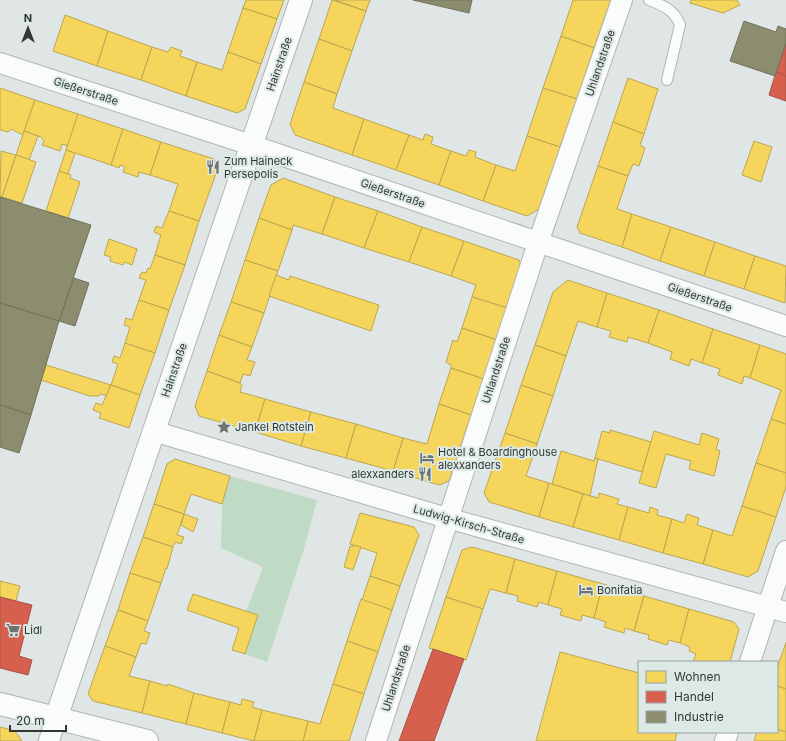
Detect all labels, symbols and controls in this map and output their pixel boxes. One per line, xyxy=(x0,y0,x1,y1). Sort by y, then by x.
north arrow xyxy=(8,8,48,48)
text: N xyxy=(24,11,32,25)
street label: Uhlandstraße xyxy=(582,28,618,98)
street label: Hainstraße xyxy=(263,35,295,93)
street label: Gießerstraße xyxy=(52,74,120,108)
place label: Zum Haineck Persepolis xyxy=(224,154,292,181)
restaurant icon: Zum Haineck Persepolis xyxy=(205,159,221,175)
street label: Gießerstraße xyxy=(359,175,427,211)
street label: Gießerstraße xyxy=(666,279,734,315)
street label: Uhlandstraße xyxy=(479,335,513,405)
street label: Hainstraße xyxy=(158,341,190,399)
place icon: Jankel Rotstein xyxy=(216,419,232,435)
place label: Jankel Rotstein xyxy=(235,420,314,434)
place label: Hotel & Boardinghouse alexxanders xyxy=(438,445,557,472)
hotel icon: Hotel & Boardinghouse alexxanders xyxy=(419,450,435,466)
restaurant icon: alexxanders xyxy=(417,466,433,482)
place label: alexxanders xyxy=(351,467,414,481)
street label: Ludwig-Kirsch-Straße xyxy=(412,501,526,547)
hotel icon: Bonifatia xyxy=(578,582,594,598)
place label: Bonifatia xyxy=(597,583,642,597)
supermarket icon: Lidl xyxy=(5,622,21,638)
place label: Lidl xyxy=(24,623,42,637)
street label: Uhlandstraße xyxy=(379,643,413,713)
legend xyxy=(638,661,778,733)
text: Wohnen xyxy=(674,669,721,684)
text: Handel xyxy=(674,689,714,704)
scale bar xyxy=(10,707,66,733)
text: Industrie xyxy=(674,709,724,724)
text: 20 m xyxy=(16,713,45,728)

